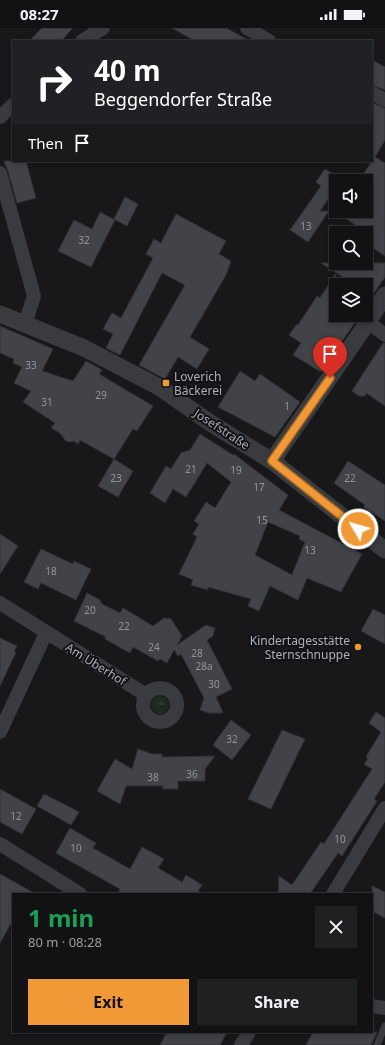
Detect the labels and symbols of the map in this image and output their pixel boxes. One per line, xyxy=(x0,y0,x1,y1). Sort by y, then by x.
house number: 13 xyxy=(300,219,312,233)
house number: 32 xyxy=(78,233,90,247)
pin xyxy=(313,337,347,378)
house number: 33 xyxy=(25,358,37,372)
place label: Loverich Bäckerei xyxy=(174,368,222,399)
marker: Loverich Bäckerei xyxy=(161,378,171,388)
house number: 29 xyxy=(95,388,107,402)
house number: 31 xyxy=(41,395,53,409)
house number: 1 xyxy=(284,399,290,413)
street label: Josefstraße xyxy=(190,404,253,453)
house number: 21 xyxy=(185,462,197,476)
house number: 19 xyxy=(230,463,242,477)
house number: 23 xyxy=(110,471,122,485)
house number: 22 xyxy=(344,471,356,485)
house number: 17 xyxy=(253,480,265,494)
position arrow xyxy=(337,508,379,550)
house number: 15 xyxy=(256,513,268,527)
house number: 13 xyxy=(304,543,316,557)
house number: 18 xyxy=(45,564,57,578)
house number: 20 xyxy=(84,603,96,617)
house number: 22 xyxy=(118,619,130,633)
place label: Kindertagesstätte Sternschnuppe xyxy=(250,632,350,663)
street label: Am Überhof xyxy=(62,639,130,690)
house number: 24 xyxy=(148,640,160,654)
marker: Kindertagesstätte Sternschnuppe xyxy=(353,642,363,652)
house number: 28 xyxy=(191,646,203,660)
house number: 28a xyxy=(195,659,213,673)
house number: 30 xyxy=(208,677,220,691)
house number: 32 xyxy=(226,732,238,746)
house number: 36 xyxy=(186,767,198,781)
house number: 38 xyxy=(147,770,159,784)
house number: 12 xyxy=(10,809,22,823)
house number: 10 xyxy=(334,832,346,846)
house number: 10 xyxy=(70,841,82,855)

